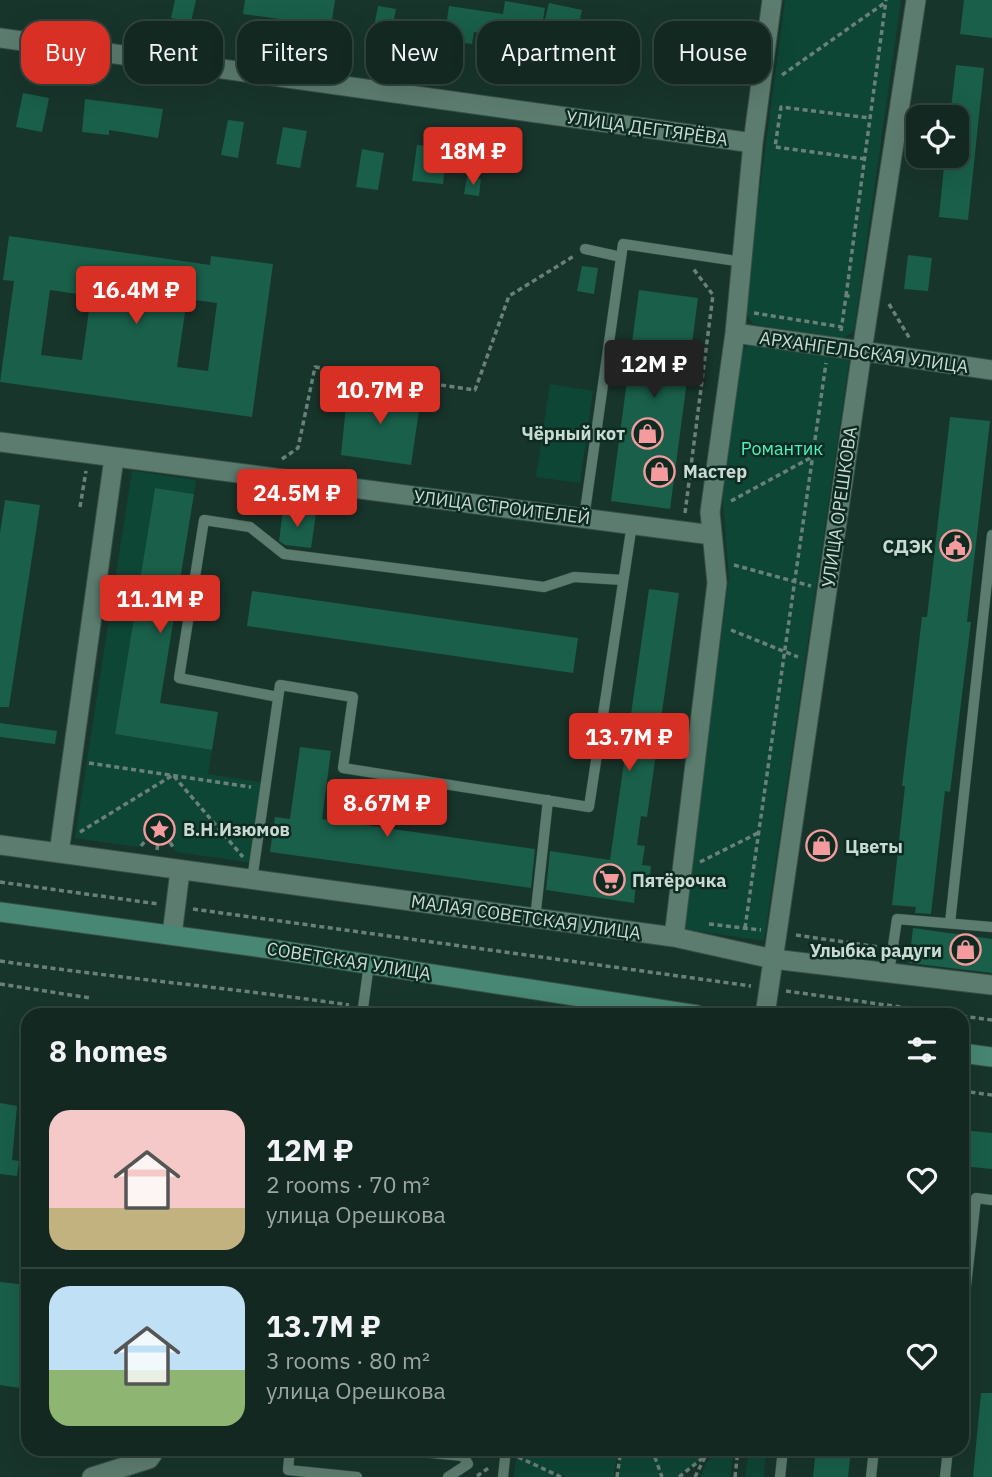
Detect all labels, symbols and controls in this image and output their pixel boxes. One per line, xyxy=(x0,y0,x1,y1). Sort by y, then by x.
chip: Buy xyxy=(21,21,110,84)
chip: Rent xyxy=(124,21,223,84)
chip: Filters xyxy=(237,21,352,84)
chip: New xyxy=(366,21,463,84)
chip: Apartment xyxy=(477,21,640,84)
chip: House xyxy=(654,21,771,84)
street label: УЛИЦА ДЕГТЯРЁВА xyxy=(565,105,730,151)
map controls xyxy=(906,105,969,168)
button: locate xyxy=(906,105,969,168)
pin: 18M ₽ xyxy=(424,128,522,187)
text: 18M ₽ xyxy=(439,135,507,165)
pin: 16.4M ₽ xyxy=(71,266,201,326)
text: 16.4M ₽ xyxy=(92,274,180,304)
street label: АРХАНГЕЛЬСКАЯ УЛИЦА xyxy=(758,326,970,378)
pin: 12M ₽ xyxy=(605,340,703,400)
text: 12M ₽ xyxy=(620,348,688,378)
pin: 10.7M ₽ xyxy=(315,366,445,426)
text: 10.7M ₽ xyxy=(336,374,424,404)
shop icon: Чёрный кот xyxy=(631,416,665,450)
place label: Чёрный кот xyxy=(522,422,625,445)
street label: УЛИЦА ОРЕШКОВА xyxy=(816,425,862,589)
park label: Романтик xyxy=(741,437,823,460)
shop icon: Мастер xyxy=(643,454,677,488)
place label: Мастер xyxy=(683,460,747,483)
pin: 24.5M ₽ xyxy=(232,470,362,529)
text: 24.5M ₽ xyxy=(253,477,341,507)
street label: УЛИЦА СТРОИТЕЛЕЙ xyxy=(412,485,592,529)
public building icon: СДЭК xyxy=(939,529,973,563)
place label: СДЭК xyxy=(882,535,933,558)
pin: 11.1M ₽ xyxy=(95,576,225,635)
text: 11.1M ₽ xyxy=(116,583,204,613)
pin: 13.7M ₽ xyxy=(564,714,694,773)
text: 13.7M ₽ xyxy=(585,721,673,751)
pin: 8.67M ₽ xyxy=(322,780,452,839)
text: 8.67M ₽ xyxy=(343,787,431,817)
place icon: В.Н.Изюмов xyxy=(143,812,177,846)
place label: В.Н.Изюмов xyxy=(183,818,290,841)
shop icon: Цветы xyxy=(805,829,839,863)
place label: Цветы xyxy=(845,835,903,858)
supermarket icon: Пятёрочка xyxy=(592,863,626,897)
place label: Пятёрочка xyxy=(632,869,726,892)
street label: МАЛАЯ СОВЕТСКАЯ УЛИЦА xyxy=(410,889,643,945)
shop icon: Улыбка радуги xyxy=(948,933,982,967)
street label: СОВЕТСКАЯ УЛИЦА xyxy=(265,937,433,985)
place label: Улыбка радуги xyxy=(810,939,942,962)
text: 8 homes xyxy=(49,1031,168,1070)
icon: filters xyxy=(903,1031,941,1069)
text: 12M ₽ xyxy=(266,1130,353,1169)
icon: home xyxy=(105,1138,189,1222)
icon: heart xyxy=(903,1161,941,1199)
text: 2 rooms · 70 m² xyxy=(266,1169,430,1199)
text: улица Орешкова xyxy=(266,1199,446,1229)
text: 13.7M ₽ xyxy=(266,1306,381,1345)
icon: home xyxy=(105,1314,189,1398)
icon: heart xyxy=(903,1337,941,1375)
text: 3 rooms · 80 m² xyxy=(266,1345,430,1375)
text: улица Орешкова xyxy=(266,1375,446,1405)

